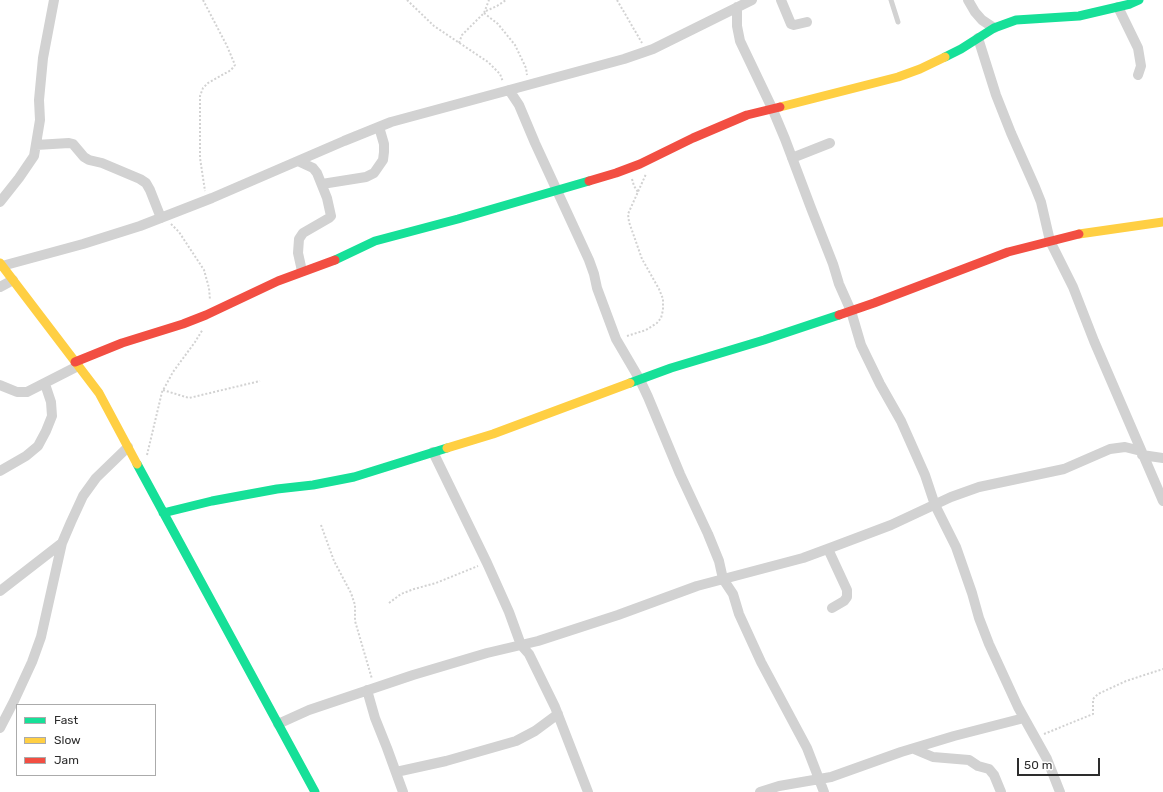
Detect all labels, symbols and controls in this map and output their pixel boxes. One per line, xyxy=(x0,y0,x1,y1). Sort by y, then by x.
legend xyxy=(16,704,156,776)
text: Fast xyxy=(54,713,78,727)
text: Slow xyxy=(54,733,81,747)
scale bar xyxy=(1019,750,1102,776)
text: Jam xyxy=(54,753,79,767)
text: 50 m xyxy=(1024,758,1052,772)

